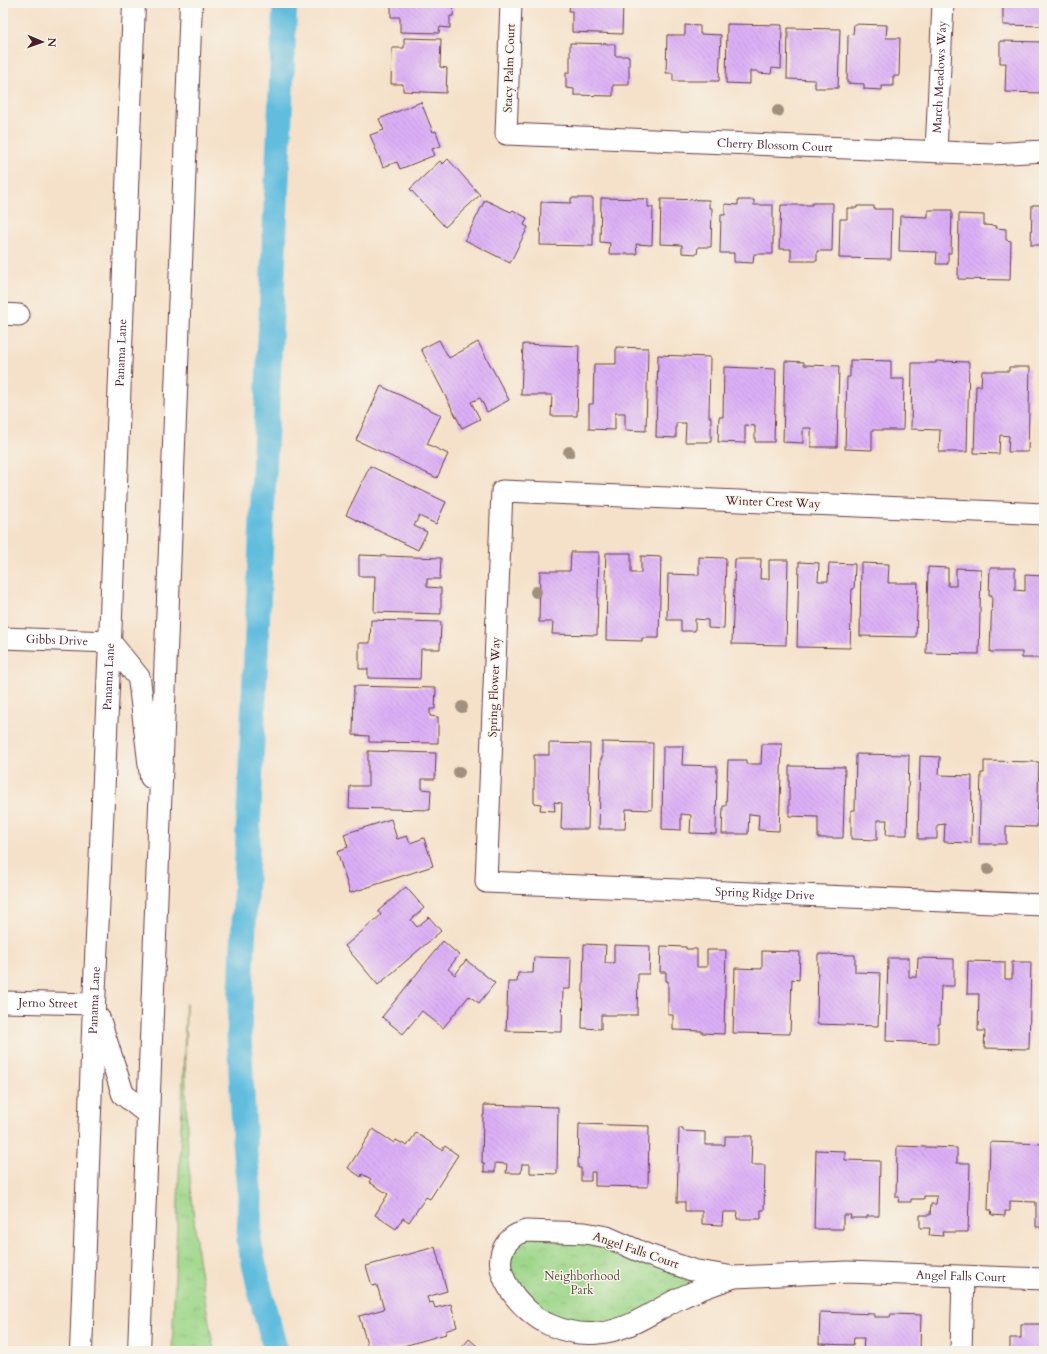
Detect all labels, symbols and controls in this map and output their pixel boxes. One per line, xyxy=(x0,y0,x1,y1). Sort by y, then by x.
street label: March Meadows Way xyxy=(929,20,950,134)
north arrow xyxy=(22,22,62,62)
street label: Stacy Palm Court xyxy=(499,23,519,113)
text: N xyxy=(44,37,59,48)
street label: Cherry Blossom Court xyxy=(717,135,833,155)
street label: Panama Lane xyxy=(112,319,130,387)
street label: Winter Crest Way xyxy=(724,492,821,512)
street label: Gibbs Drive xyxy=(26,631,88,649)
street label: Spring Flower Way xyxy=(484,636,504,738)
street label: Panama Lane xyxy=(99,642,118,711)
street label: Spring Ridge Drive xyxy=(715,883,815,904)
street label: Panama Lane xyxy=(85,966,104,1034)
street label: Jerno Street xyxy=(16,994,78,1012)
street label: Angel Falls Court xyxy=(591,1228,681,1272)
street label: Angel Falls Court xyxy=(916,1266,1006,1286)
park label: Neighborhood Park xyxy=(544,1268,620,1298)

